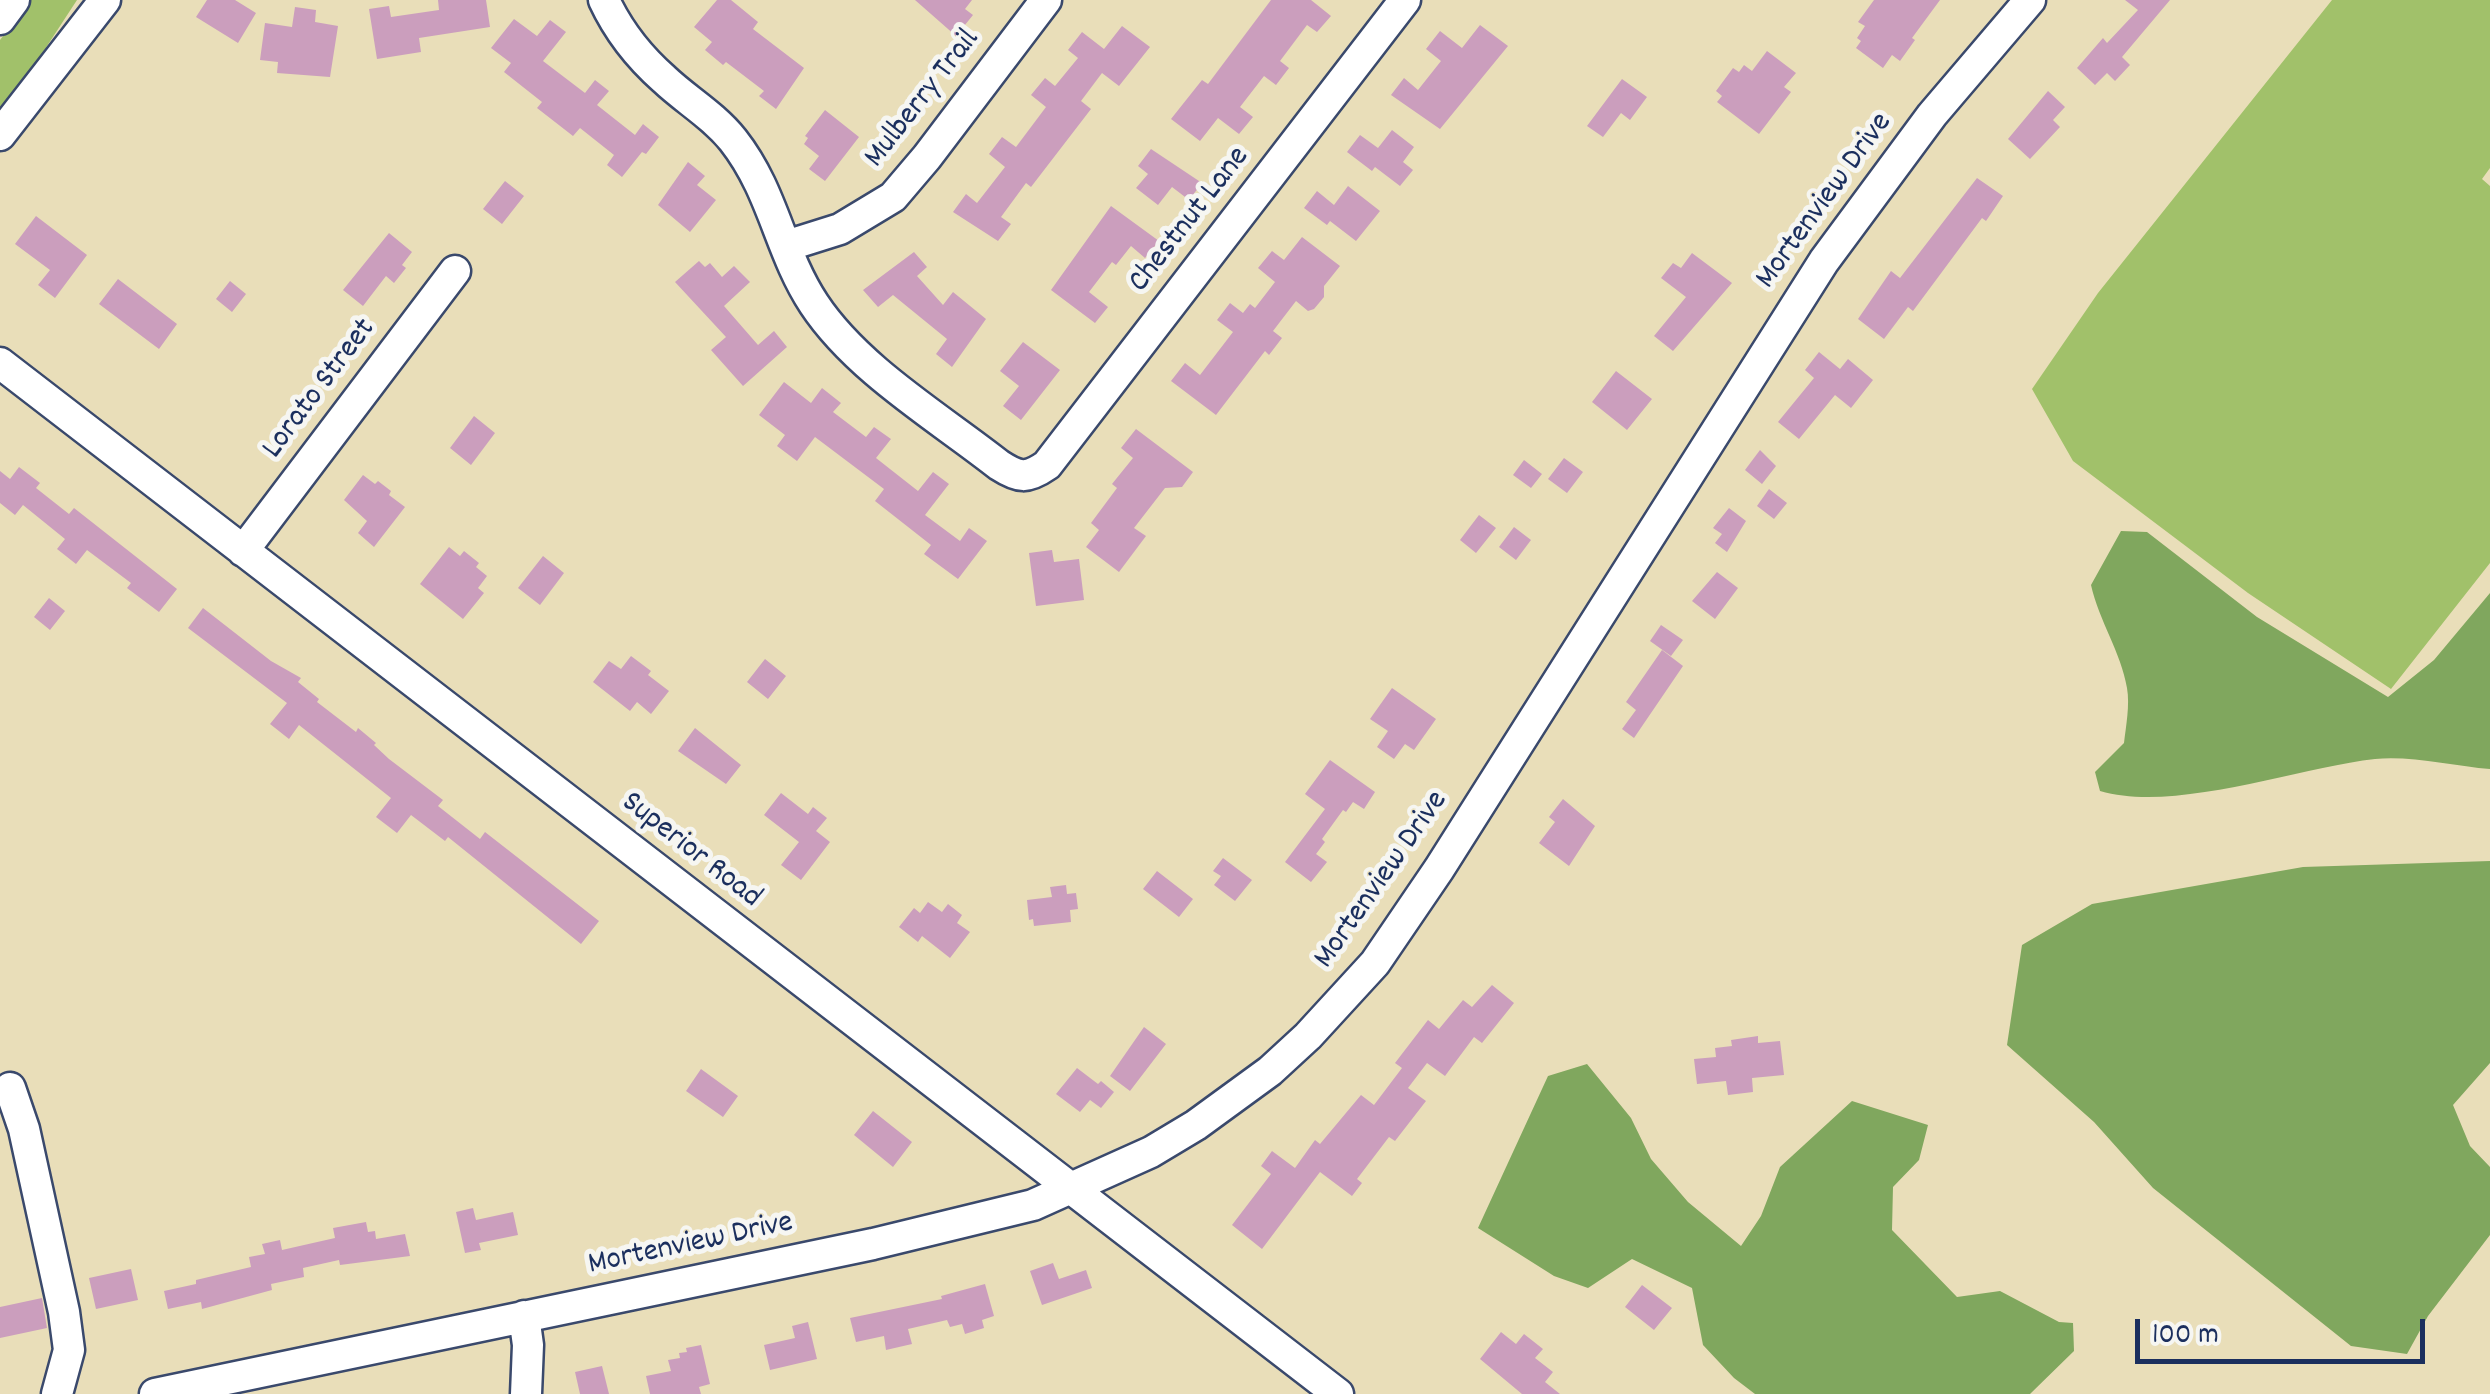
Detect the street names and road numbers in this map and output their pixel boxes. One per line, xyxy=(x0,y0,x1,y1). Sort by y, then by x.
street label: Mulberry Trail xyxy=(858,23,990,177)
street label: Mortenview Drive xyxy=(1749,106,1903,298)
street label: Chestnut Lane xyxy=(1122,140,1260,302)
street label: Lorato Street xyxy=(256,312,386,468)
street label: Superior Road xyxy=(612,785,768,919)
street label: Mortenview Drive xyxy=(1308,785,1458,977)
street label: Mortenview Drive xyxy=(585,1206,797,1286)

